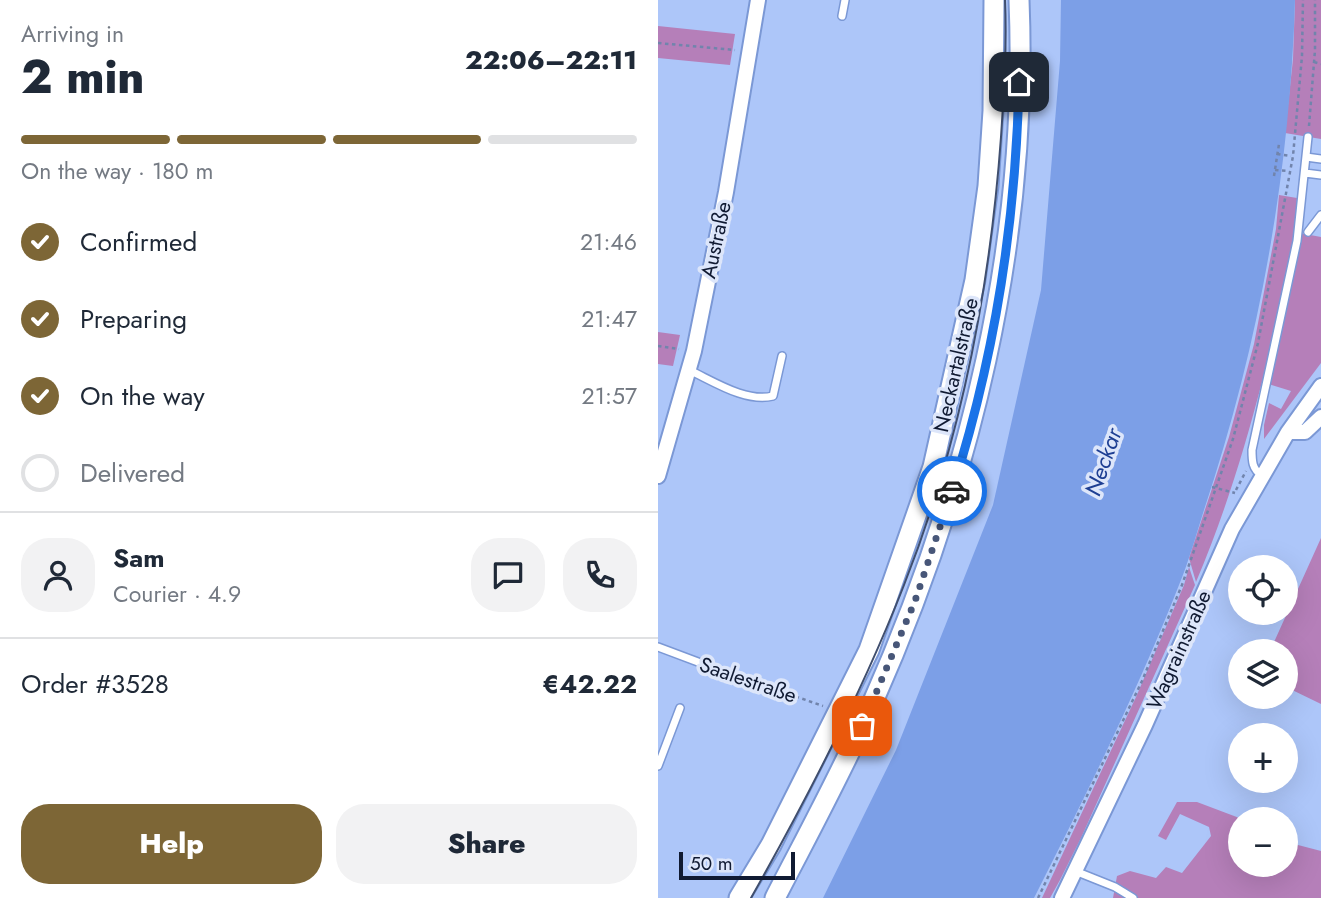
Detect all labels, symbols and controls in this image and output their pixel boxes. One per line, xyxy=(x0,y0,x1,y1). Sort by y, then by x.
text: Arriving in xyxy=(21,17,124,51)
text: 22:06–22:11 xyxy=(465,41,637,79)
text: 2 min xyxy=(21,44,145,110)
pin xyxy=(989,52,1049,112)
icon: home xyxy=(1000,63,1038,101)
text: On the way · 180 m xyxy=(21,154,213,188)
street label: Austraße xyxy=(693,199,739,281)
icon: check xyxy=(21,223,59,261)
text: Confirmed xyxy=(80,223,197,261)
text: 21:46 xyxy=(580,225,637,259)
street label: Neckartalstraße xyxy=(926,295,986,435)
icon: check xyxy=(21,300,59,338)
text: Preparing xyxy=(80,300,187,338)
text: 21:47 xyxy=(581,302,637,336)
icon: check xyxy=(21,377,59,415)
text: On the way xyxy=(80,377,205,415)
text: 21:57 xyxy=(582,379,637,413)
water label: Neckar xyxy=(1076,422,1131,500)
text: Delivered xyxy=(80,454,185,492)
courier xyxy=(917,456,987,526)
icon: car xyxy=(933,472,971,510)
button: person xyxy=(21,538,95,612)
button: chat xyxy=(471,538,545,612)
button: phone xyxy=(563,538,637,612)
text: Sam xyxy=(113,539,165,577)
map controls xyxy=(1228,555,1298,877)
button: locate xyxy=(1228,555,1298,625)
text: Courier · 4.9 xyxy=(113,577,241,611)
street label: Wagrainstraße xyxy=(1139,585,1219,715)
button: layers xyxy=(1228,639,1298,709)
street label: Saalestraße xyxy=(695,649,801,711)
text: Order #3528 xyxy=(21,665,169,703)
text: €42.22 xyxy=(542,665,637,703)
pin xyxy=(832,696,892,756)
icon: bag xyxy=(843,707,881,745)
button: + xyxy=(1228,723,1298,793)
button: Help xyxy=(21,804,322,884)
button: Share xyxy=(336,804,637,884)
button: − xyxy=(1228,807,1298,877)
scale bar xyxy=(679,849,794,881)
text: 50 m xyxy=(690,850,733,877)

